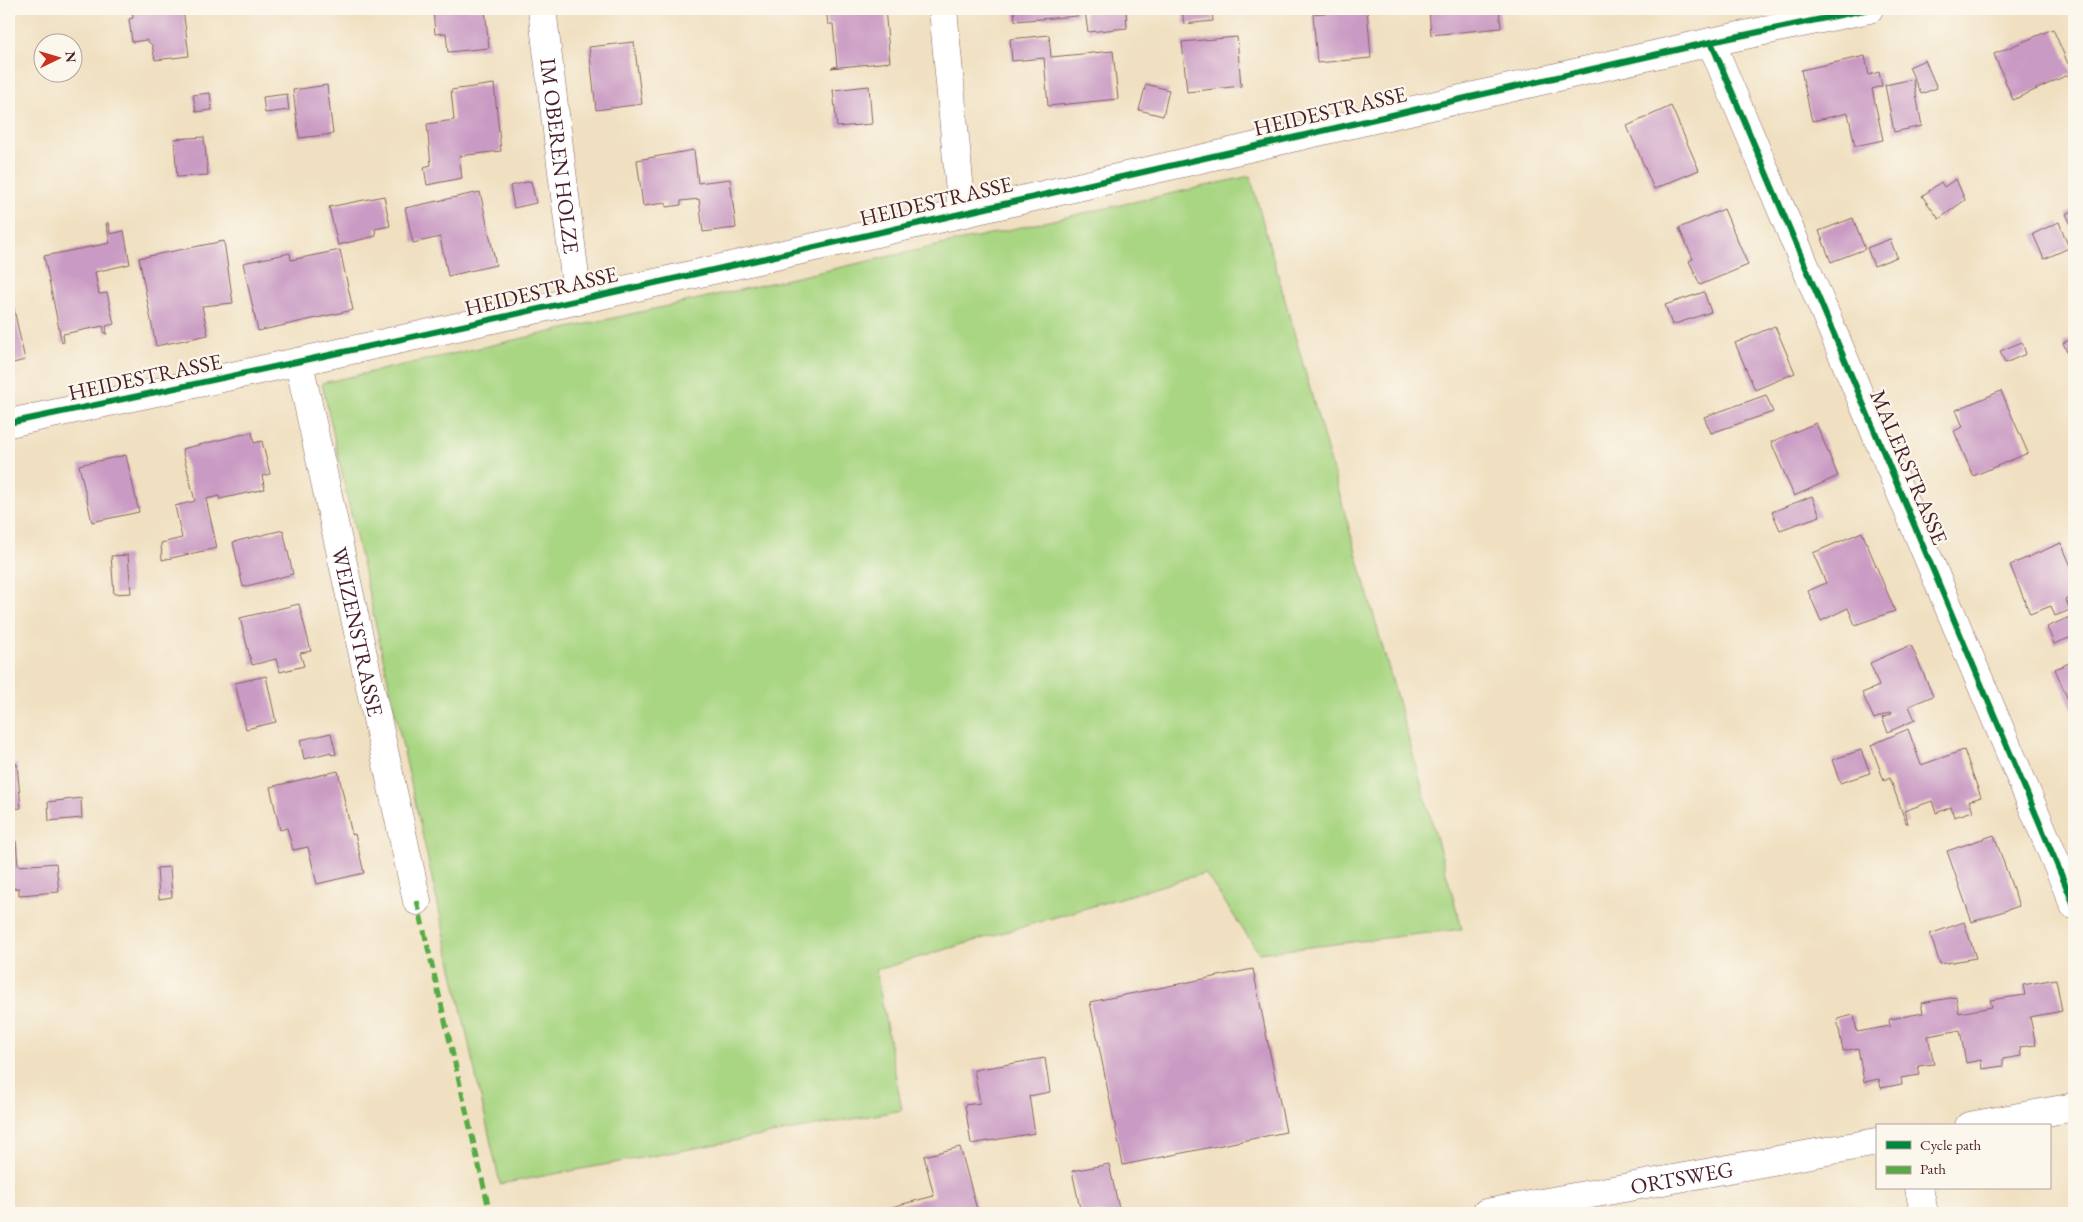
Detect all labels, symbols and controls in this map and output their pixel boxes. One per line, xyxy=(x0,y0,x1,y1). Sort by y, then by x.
north arrow xyxy=(32,32,82,82)
text: N xyxy=(61,50,80,64)
street label: IM OBEREN HOLZE xyxy=(534,56,587,255)
street label: HEIDESTRASSE xyxy=(1251,79,1409,143)
street label: HEIDESTRASSE xyxy=(857,169,1015,233)
street label: HEIDESTRASSE xyxy=(462,259,620,323)
street label: HEIDESTRASSE xyxy=(66,347,224,407)
street label: MALERSTRASSE xyxy=(1863,385,1955,549)
street label: WEIZENSTRASSE xyxy=(325,544,391,719)
legend xyxy=(1876,1124,2050,1190)
text: Cycle path xyxy=(1920,1135,1982,1154)
street label: ORTSWEG xyxy=(1628,1154,1736,1201)
text: Path xyxy=(1920,1159,1946,1178)

